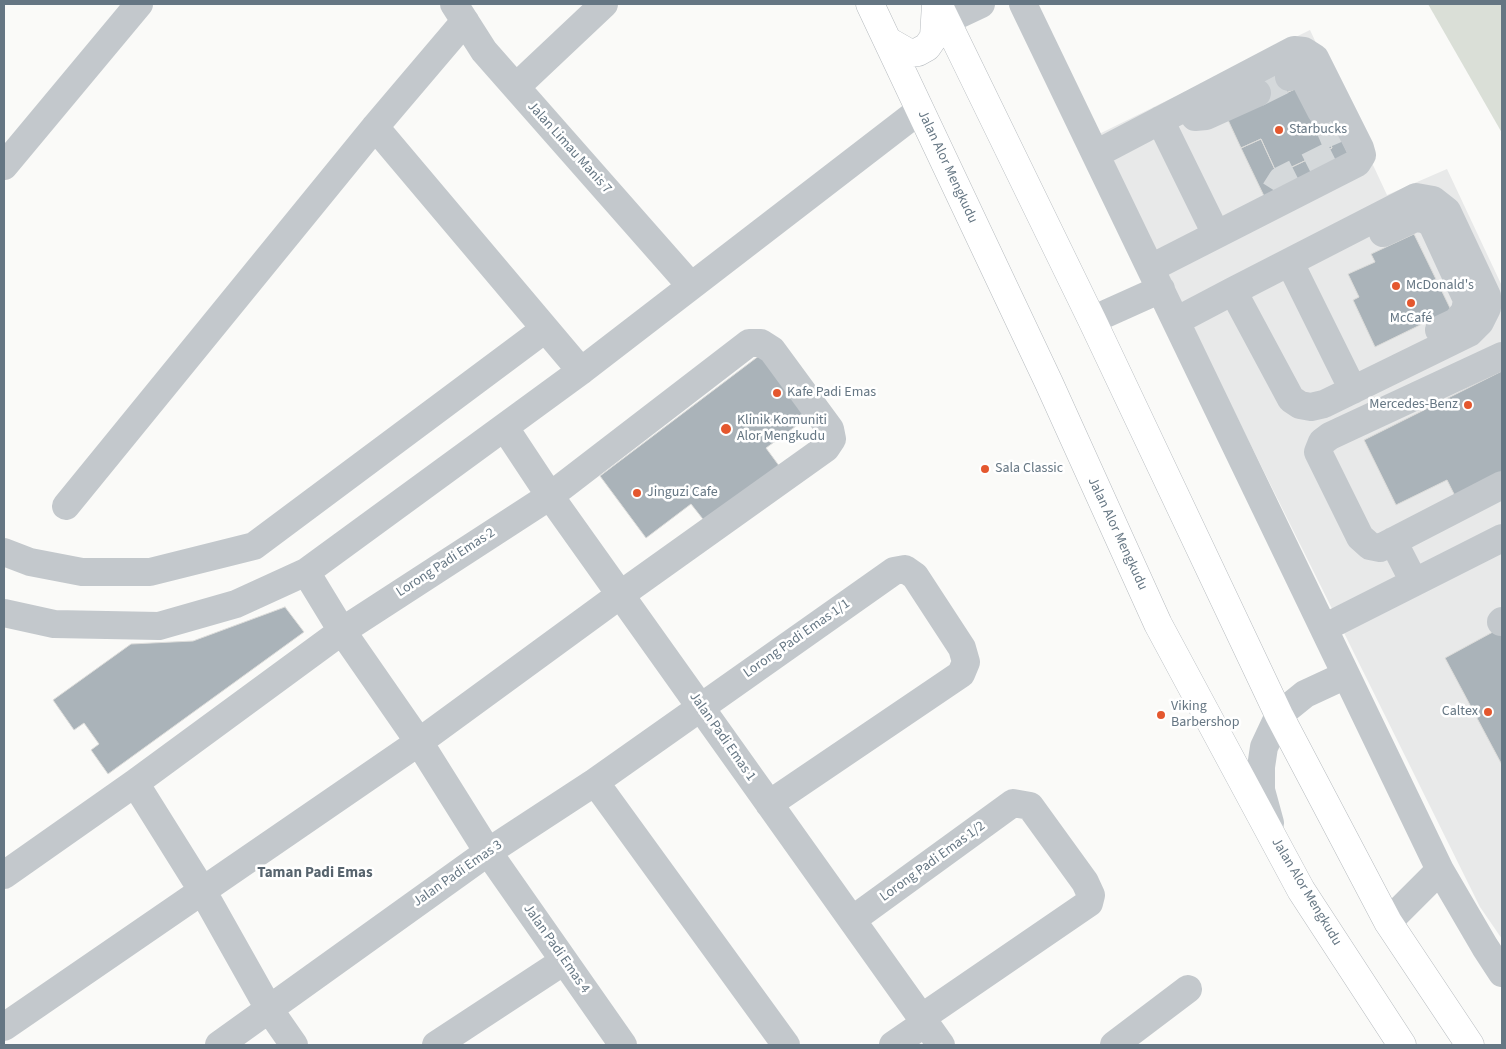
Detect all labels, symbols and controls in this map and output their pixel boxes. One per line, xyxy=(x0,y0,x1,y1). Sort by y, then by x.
street label: Jalan Limau Manis 7 xyxy=(523,98,615,198)
street label: Jalan Alor Mengkudu xyxy=(913,108,981,226)
place label: Starbucks xyxy=(1289,122,1347,138)
marker: Starbucks xyxy=(1273,124,1285,136)
place label: McDonald's xyxy=(1406,278,1474,294)
marker: McDonald's xyxy=(1390,280,1402,292)
marker: McCafé xyxy=(1405,297,1417,309)
place label: McCafé xyxy=(1390,311,1432,327)
place label: Kafe Padi Emas xyxy=(787,385,876,401)
marker: Kafe Padi Emas xyxy=(771,387,783,399)
place label: Mercedes-Benz xyxy=(1369,397,1458,413)
marker: Mercedes-Benz xyxy=(1462,399,1474,411)
place label: Klinik Komuniti Alor Mengkudu xyxy=(737,413,827,446)
marker: Klinik Komuniti Alor Mengkudu xyxy=(719,422,733,436)
place label: Sala Classic xyxy=(995,461,1063,477)
marker: Sala Classic xyxy=(979,463,991,475)
street label: Jalan Alor Mengkudu xyxy=(1083,475,1151,593)
place label: Jinguzi Cafe xyxy=(647,485,718,501)
marker: Jinguzi Cafe xyxy=(631,487,643,499)
street label: Lorong Padi Emas 2 xyxy=(394,525,498,601)
street label: Lorong Padi Emas 1/1 xyxy=(741,596,853,682)
street label: Jalan Padi Emas 1 xyxy=(685,689,759,785)
place label: Viking Barbershop xyxy=(1171,699,1239,732)
place label: Caltex xyxy=(1442,704,1478,720)
marker: Caltex xyxy=(1482,706,1494,718)
marker: Viking Barbershop xyxy=(1155,709,1167,721)
street label: Lorong Padi Emas 1/2 xyxy=(877,818,989,906)
street label: Jalan Alor Mengkudu xyxy=(1267,835,1345,949)
street label: Jalan Padi Emas 3 xyxy=(410,837,506,911)
district label: Taman Padi Emas xyxy=(257,865,373,883)
street label: Jalan Padi Emas 4 xyxy=(519,901,593,997)

